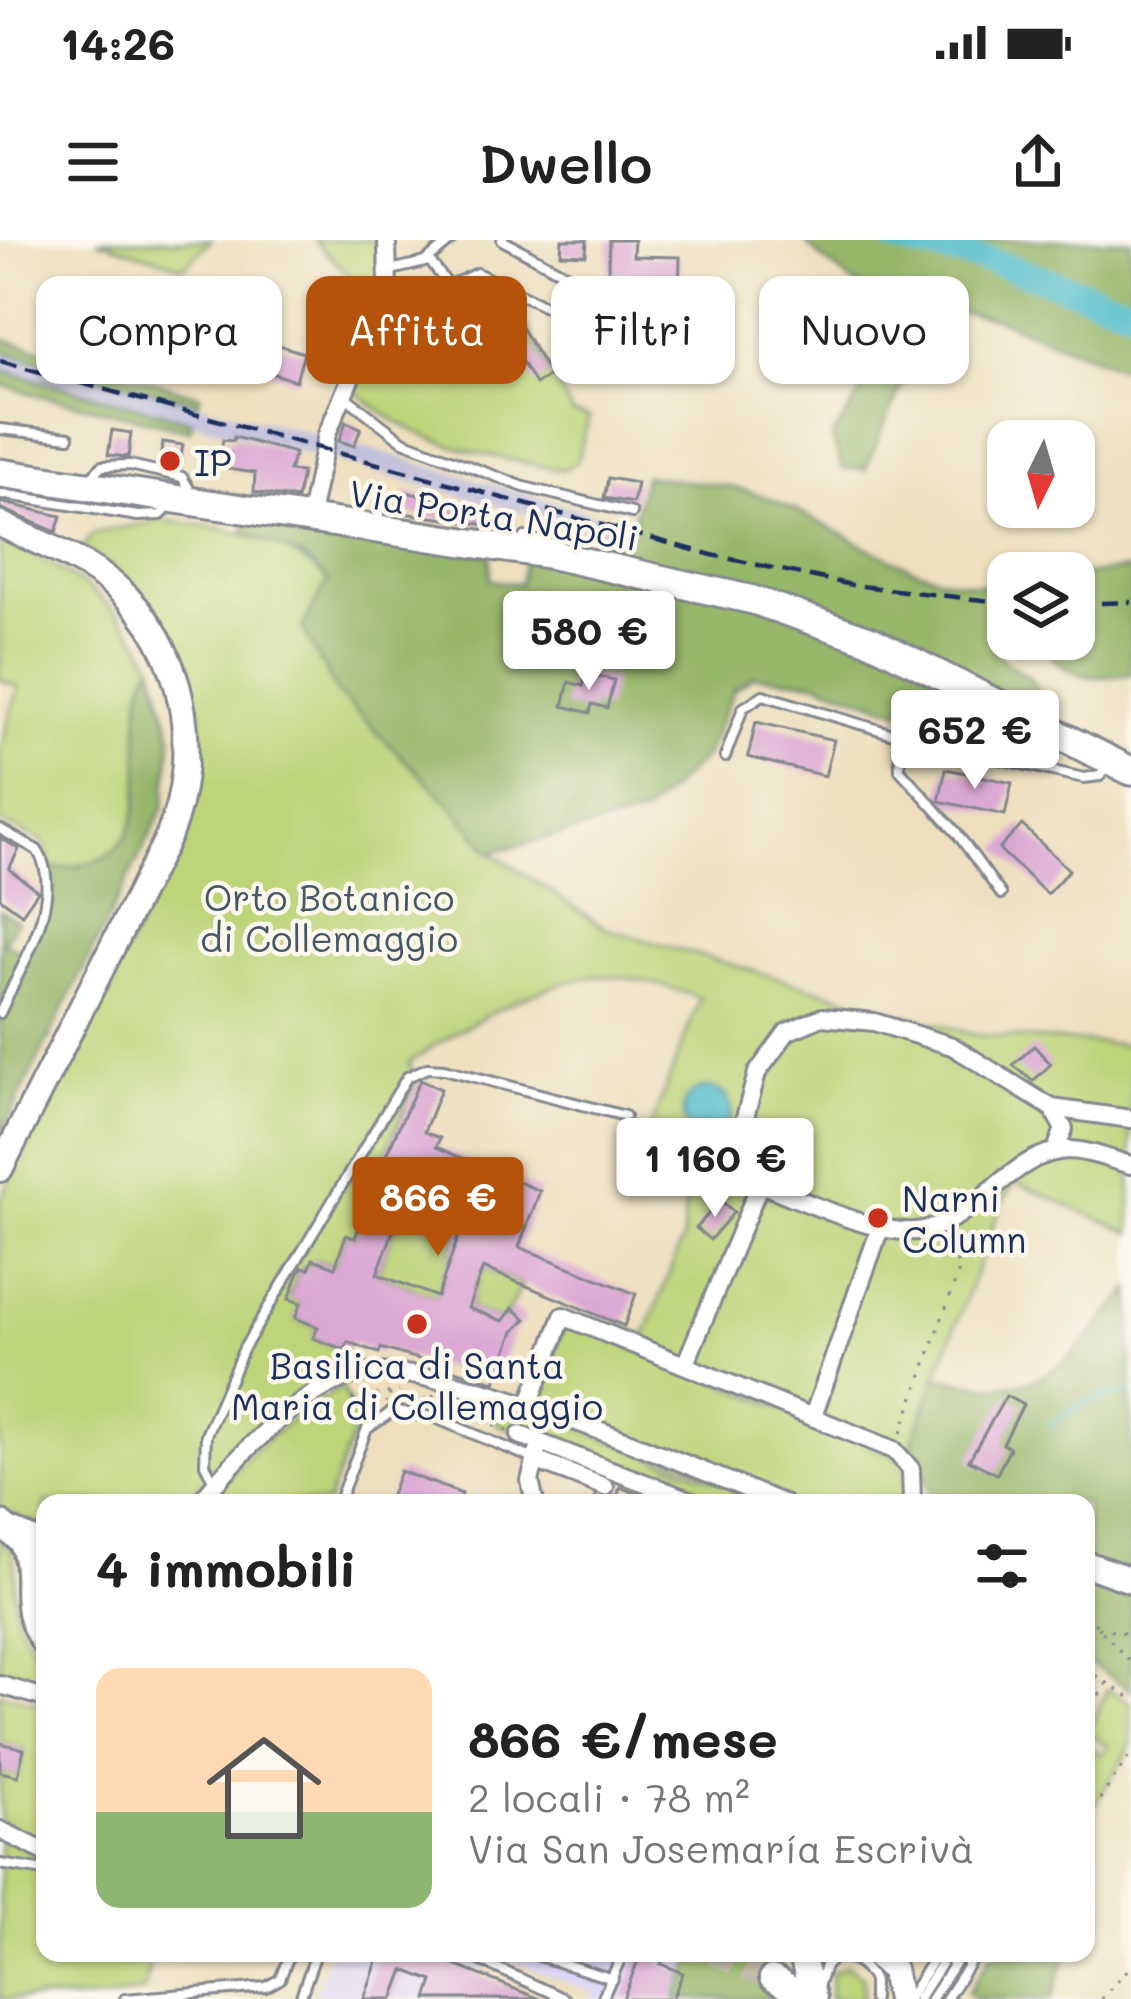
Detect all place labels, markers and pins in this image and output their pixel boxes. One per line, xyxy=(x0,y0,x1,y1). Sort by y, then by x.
place label: IP xyxy=(194,438,232,485)
marker: IP xyxy=(157,448,183,474)
pin: 580 € xyxy=(505,591,673,693)
pin: 652 € xyxy=(891,690,1059,792)
pin: 1 160 € xyxy=(604,1118,826,1220)
pin: 866 € xyxy=(354,1157,522,1259)
place label: Narni Column xyxy=(902,1174,1026,1262)
marker: Narni Column xyxy=(865,1205,891,1231)
marker: Basilica di Santa Maria di Collemaggio xyxy=(404,1311,430,1337)
place label: Basilica di Santa Maria di Collemaggio xyxy=(231,1341,603,1429)

